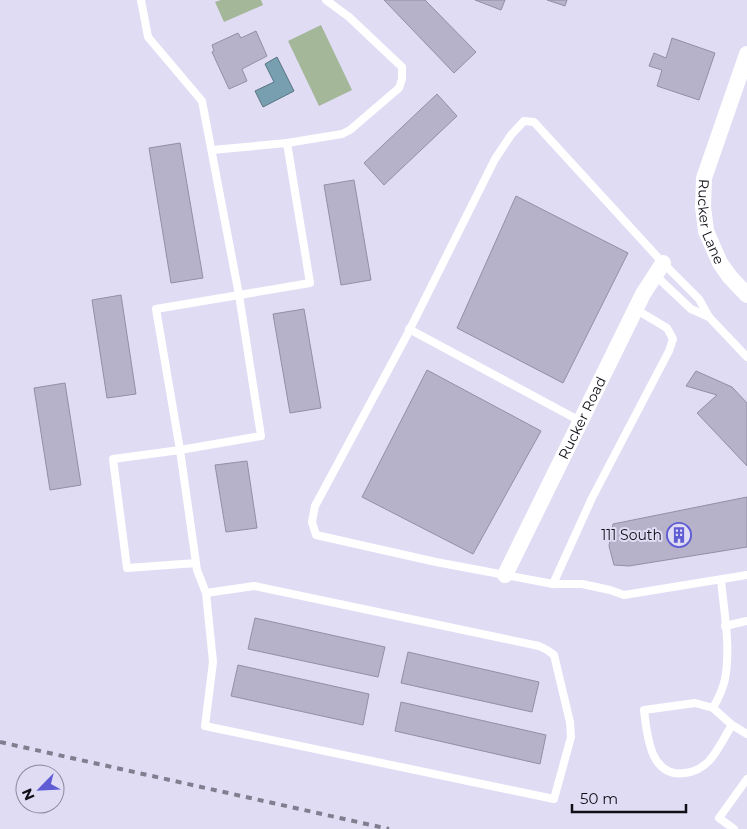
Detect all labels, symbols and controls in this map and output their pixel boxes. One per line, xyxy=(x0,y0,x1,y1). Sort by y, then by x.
street label: Rucker Lane xyxy=(694,179,728,267)
street label: Rucker Road xyxy=(554,374,610,462)
building icon: 111 South xyxy=(666,522,692,548)
place label: 111 South xyxy=(601,526,662,544)
north arrow xyxy=(15,764,65,814)
scale bar xyxy=(572,782,686,814)
text: N xyxy=(18,785,39,803)
text: 50 m xyxy=(580,789,618,808)

